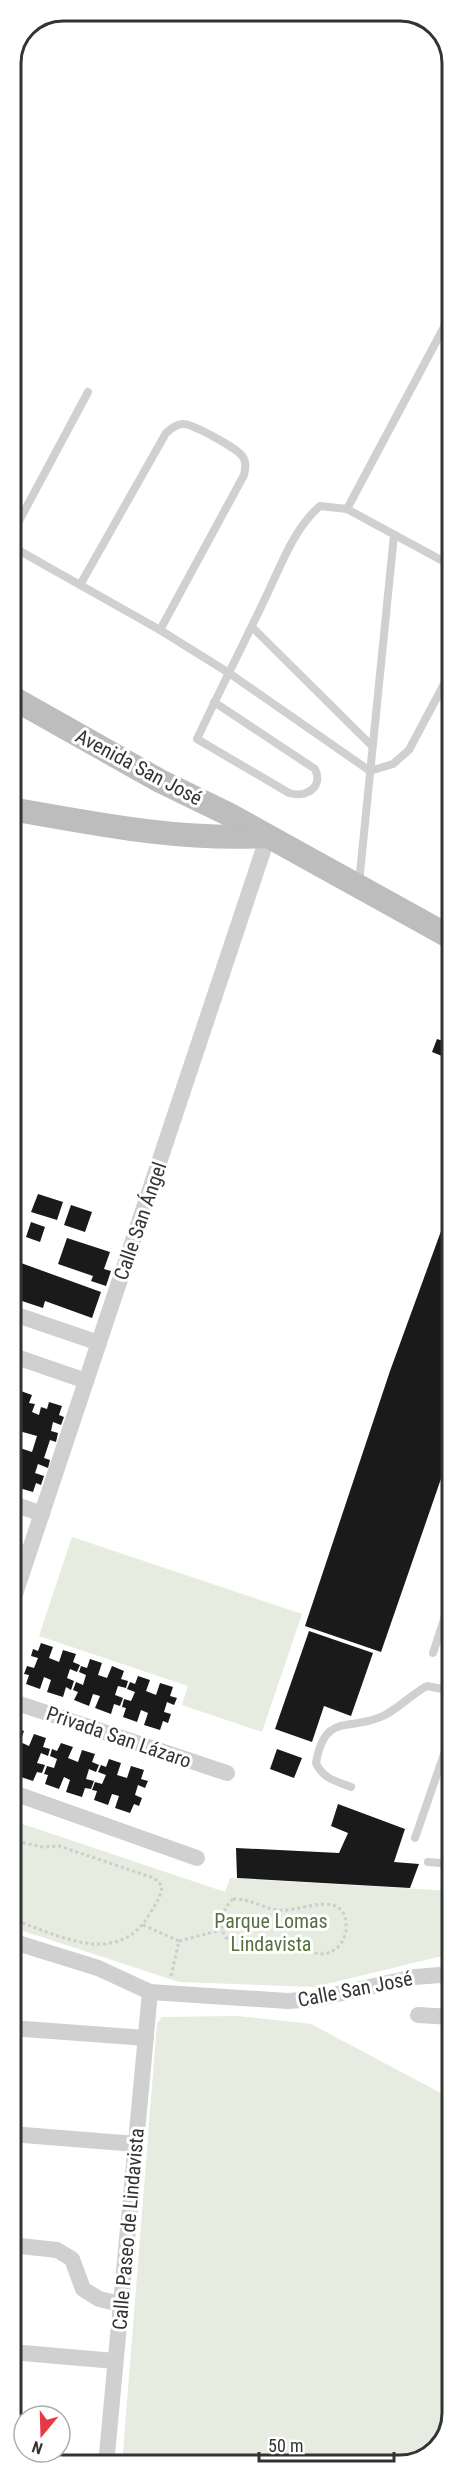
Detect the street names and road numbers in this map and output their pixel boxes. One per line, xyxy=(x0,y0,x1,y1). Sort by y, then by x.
street label: Avenida San José xyxy=(72,724,206,810)
street label: Calle San Ángel xyxy=(109,1159,171,1283)
street label: Privada San Lázaro xyxy=(43,1701,195,1773)
street label: Calle San José xyxy=(296,1966,414,2012)
street label: Calle Paseo de Lindavista xyxy=(107,2127,149,2331)

